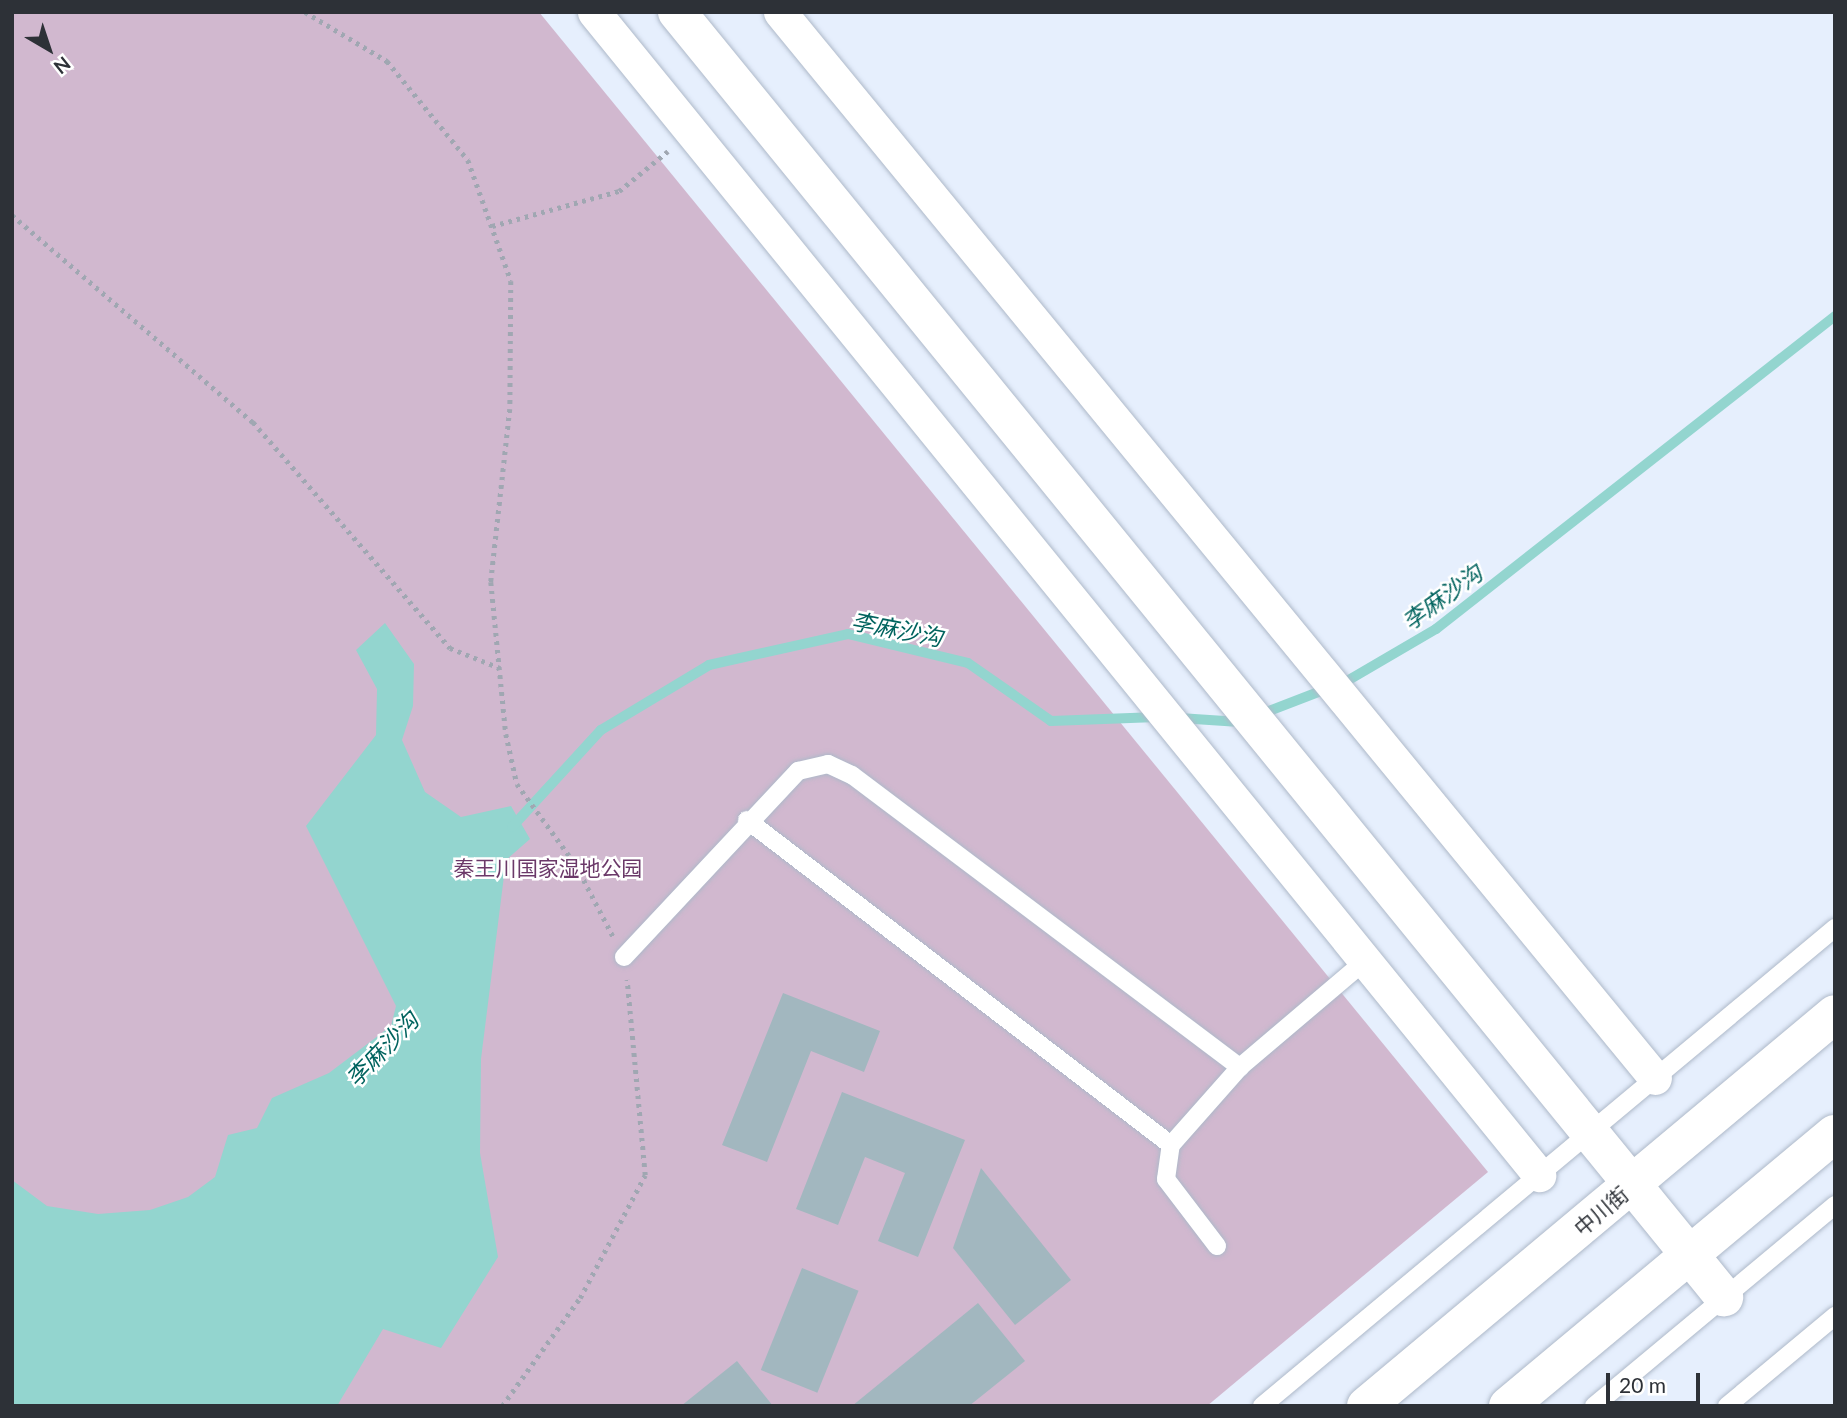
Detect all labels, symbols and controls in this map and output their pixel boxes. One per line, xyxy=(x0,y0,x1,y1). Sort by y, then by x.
north arrow xyxy=(14,14,84,84)
text: N xyxy=(50,52,75,79)
water label: 李麻沙沟 xyxy=(1397,559,1487,635)
water label: 李麻沙沟 xyxy=(849,607,945,651)
park label: 秦王川国家湿地公园 xyxy=(454,855,642,881)
water label: 李麻沙沟 xyxy=(340,1006,424,1092)
street label: 中川街 xyxy=(1569,1181,1633,1241)
scale bar xyxy=(1609,1358,1703,1402)
text: 20 m xyxy=(1619,1372,1666,1397)

